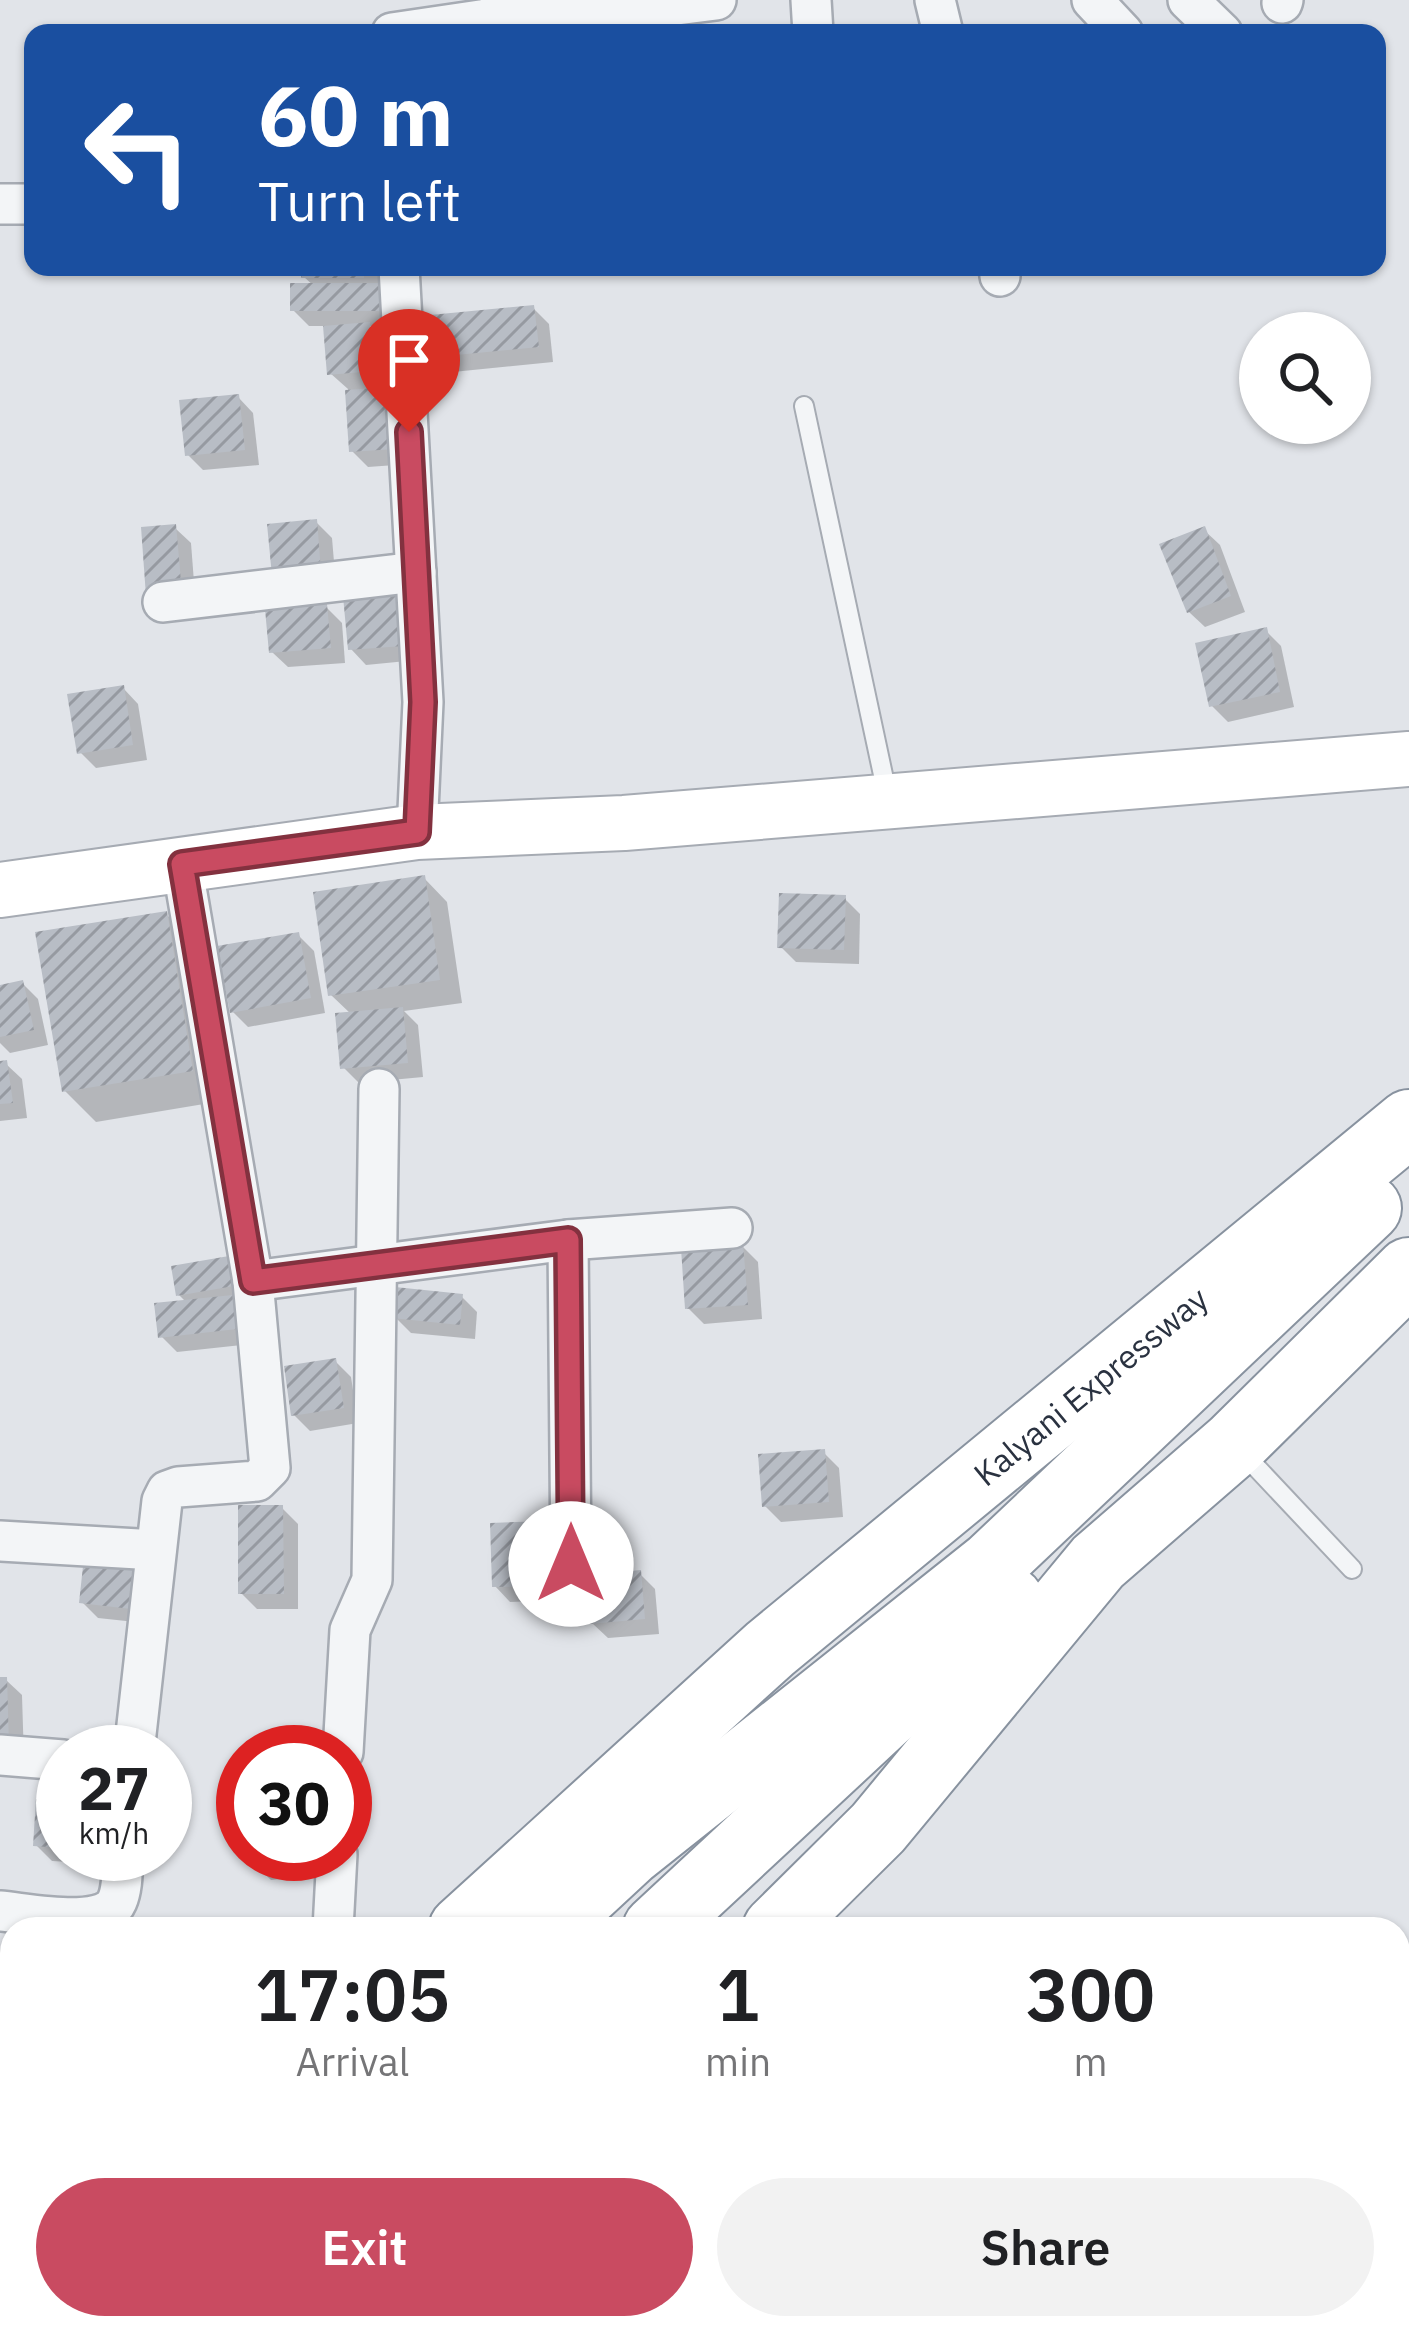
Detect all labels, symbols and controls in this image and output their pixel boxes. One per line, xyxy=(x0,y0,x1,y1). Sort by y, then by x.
text: 60 m xyxy=(258,60,454,169)
icon: left xyxy=(60,72,216,228)
text: Turn left xyxy=(258,166,461,236)
pin xyxy=(358,309,460,432)
map controls xyxy=(1239,312,1371,444)
button: search xyxy=(1239,312,1371,444)
icon: arrive xyxy=(376,327,442,393)
street label: Kalyani Expressway xyxy=(964,1276,1216,1494)
position arrow xyxy=(508,1501,634,1627)
speed limit sign: 30 xyxy=(216,1725,372,1881)
text: 27 xyxy=(78,1748,150,1827)
text: km/h xyxy=(79,1813,149,1852)
text: 17:05 xyxy=(255,1947,450,2041)
text: 1 xyxy=(716,1947,760,2041)
text: 300 xyxy=(1026,1947,1155,2041)
text: Arrival xyxy=(296,2036,409,2087)
text: min xyxy=(705,2036,771,2087)
text: m xyxy=(1073,2036,1108,2087)
button: Exit xyxy=(36,2178,693,2316)
button: Share xyxy=(717,2178,1374,2316)

